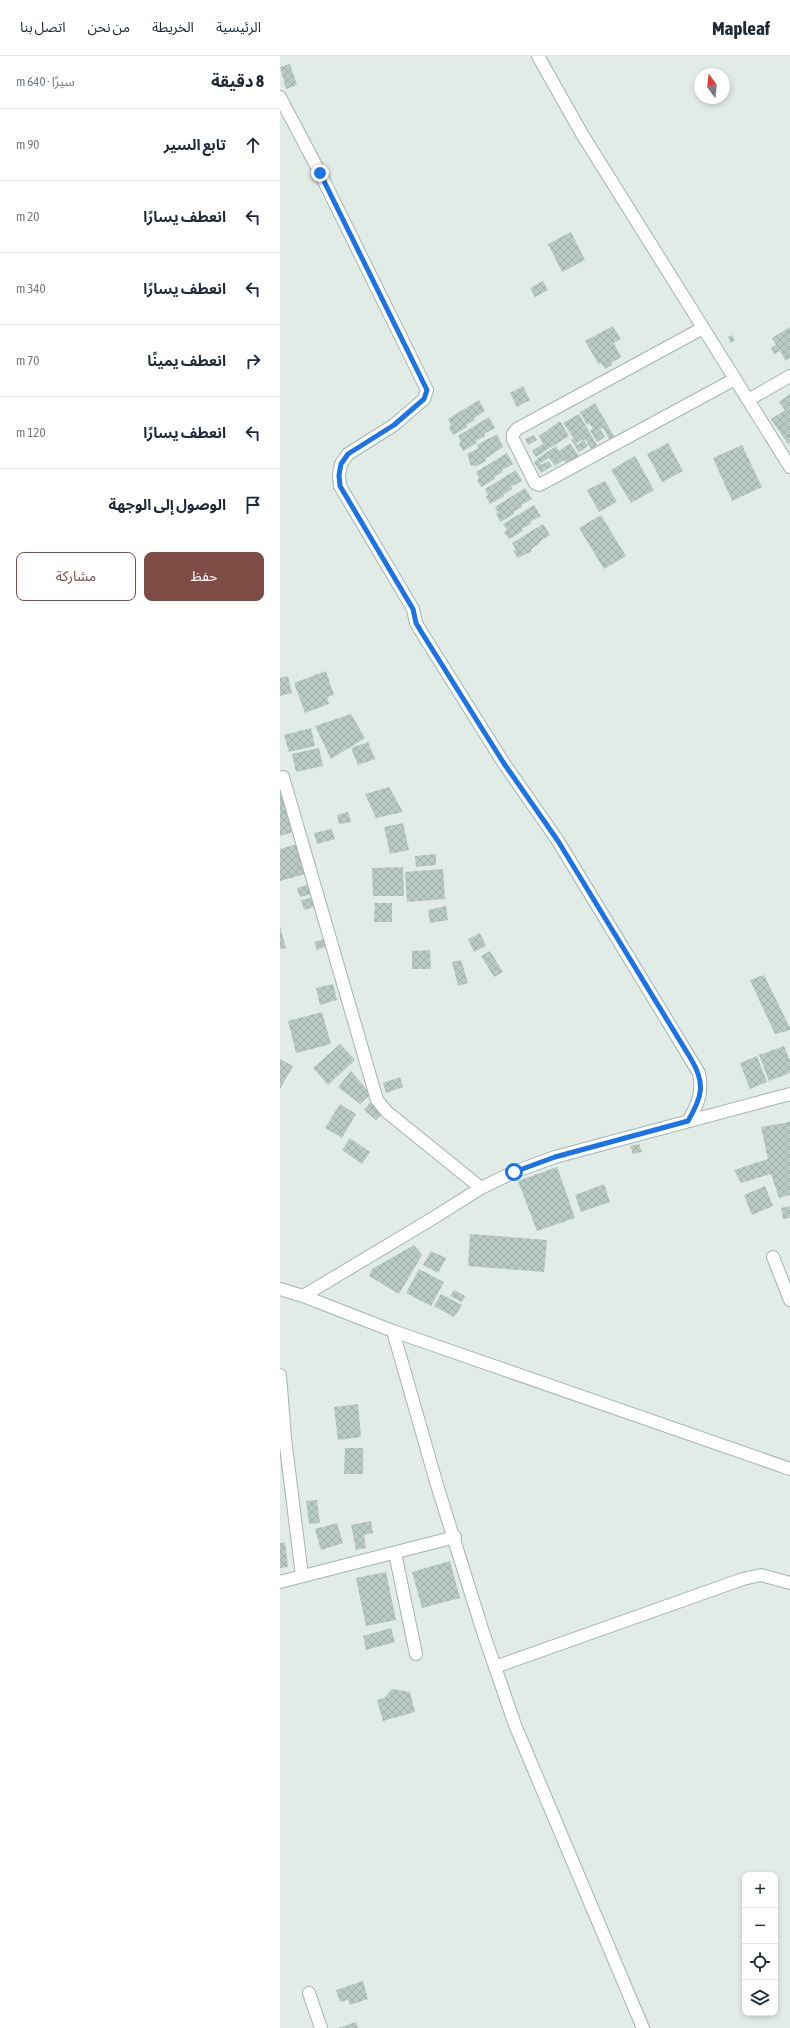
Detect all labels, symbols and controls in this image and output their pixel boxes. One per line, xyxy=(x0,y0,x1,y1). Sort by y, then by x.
text: Mapleaf xyxy=(712,17,770,39)
text: اتصل بنا xyxy=(20,19,66,35)
text: من نحن xyxy=(88,19,130,35)
text: الخريطة xyxy=(152,19,194,35)
text: الرئيسية xyxy=(216,19,261,35)
north arrow xyxy=(694,68,730,104)
text: 8 دقيقة xyxy=(211,71,264,91)
text: سيرًا · 640 m xyxy=(16,74,75,89)
icon: ahead xyxy=(242,134,264,156)
text: تابع السير xyxy=(164,136,226,153)
text: 90 m xyxy=(16,137,39,152)
route end xyxy=(311,164,329,182)
icon: left xyxy=(242,206,264,228)
text: انعطف يسارًا xyxy=(143,208,226,225)
text: 20 m xyxy=(16,209,39,224)
icon: left xyxy=(242,278,264,300)
text: انعطف يسارًا xyxy=(143,280,226,297)
text: 340 m xyxy=(16,281,46,296)
icon: right xyxy=(242,350,264,372)
text: انعطف يمينًا xyxy=(147,352,226,369)
text: 70 m xyxy=(16,353,39,368)
icon: left xyxy=(242,422,264,444)
text: انعطف يسارًا xyxy=(143,424,226,441)
text: 120 m xyxy=(16,425,46,440)
icon: arrive xyxy=(242,494,264,516)
text: الوصول إلى الوجهة xyxy=(109,496,226,513)
button: مشاركة xyxy=(16,552,136,601)
button: حفظ xyxy=(144,552,264,601)
route start xyxy=(505,1163,523,1181)
map controls xyxy=(742,1872,778,2016)
button: + xyxy=(742,1872,778,1908)
button: − xyxy=(742,1908,778,1944)
button: locate xyxy=(742,1944,778,1980)
button: layers xyxy=(742,1980,778,2016)

